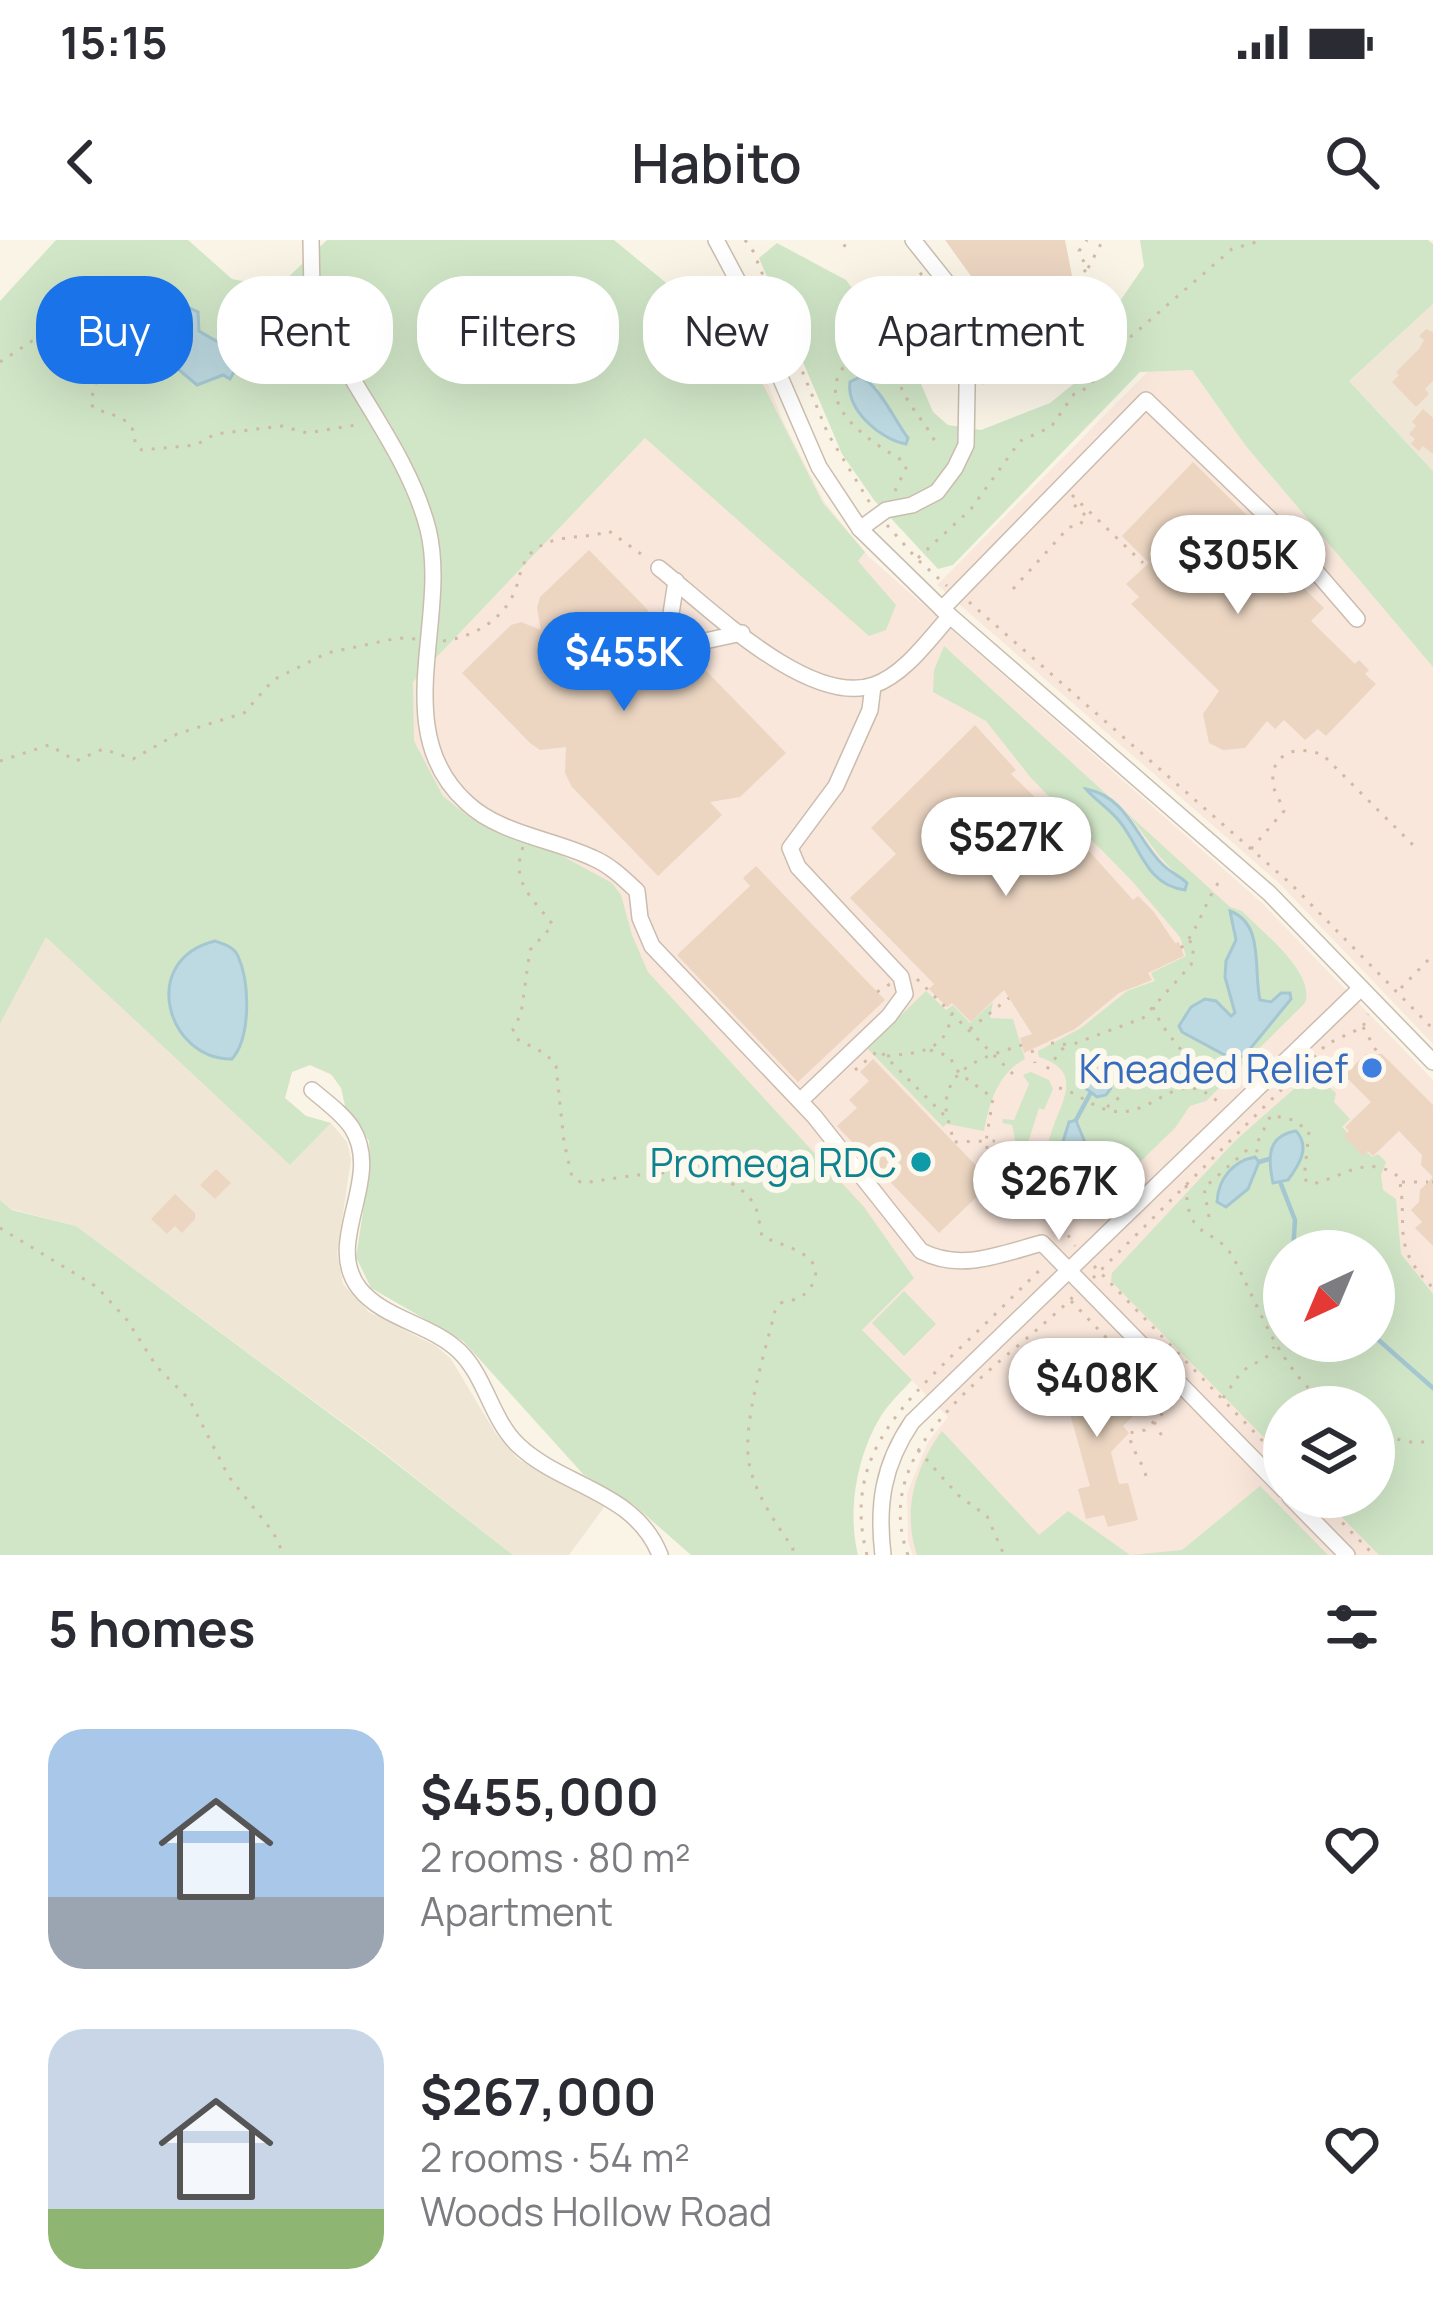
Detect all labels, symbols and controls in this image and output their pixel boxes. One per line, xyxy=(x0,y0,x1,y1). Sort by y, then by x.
text: 15:15 xyxy=(60,11,168,73)
text: Habito xyxy=(631,125,802,199)
icon: back xyxy=(48,129,114,195)
icon: search xyxy=(1319,129,1385,195)
chip: Buy xyxy=(36,276,193,384)
chip: Rent xyxy=(217,276,393,384)
chip: Filters xyxy=(417,276,619,384)
chip: New xyxy=(643,276,811,384)
chip: Apartment xyxy=(835,276,1127,384)
pin: $305K xyxy=(1154,515,1322,617)
text: $305K xyxy=(1178,527,1298,581)
pin: $455K xyxy=(540,612,708,714)
text: $455K xyxy=(564,624,684,678)
pin: $527K xyxy=(922,797,1090,899)
text: $527K xyxy=(948,809,1064,863)
place label: Kneaded Relief xyxy=(1079,1041,1348,1095)
marker: Kneaded Relief xyxy=(1359,1055,1385,1081)
place label: Promega RDC xyxy=(650,1135,897,1189)
pin: $267K xyxy=(975,1141,1143,1243)
marker: Promega RDC xyxy=(908,1149,934,1175)
text: $267K xyxy=(1000,1153,1118,1207)
north arrow xyxy=(1263,1230,1395,1362)
map controls xyxy=(1263,1230,1395,1518)
pin: $408K xyxy=(1013,1338,1181,1440)
text: $408K xyxy=(1035,1350,1159,1404)
button: layers xyxy=(1263,1386,1395,1518)
text: 5 homes xyxy=(48,1593,255,1662)
icon: filters xyxy=(1319,1594,1385,1660)
text: $455,000 xyxy=(420,1761,659,1830)
icon: home xyxy=(144,1777,288,1921)
icon: heart xyxy=(1319,1816,1385,1882)
text: 2 rooms · 80 m² xyxy=(420,1830,691,1884)
text: Apartment xyxy=(420,1884,613,1938)
text: $267,000 xyxy=(420,2061,657,2130)
icon: home xyxy=(144,2077,288,2221)
icon: heart xyxy=(1319,2116,1385,2182)
text: 2 rooms · 54 m² xyxy=(420,2130,690,2184)
text: Woods Hollow Road xyxy=(420,2184,772,2238)

